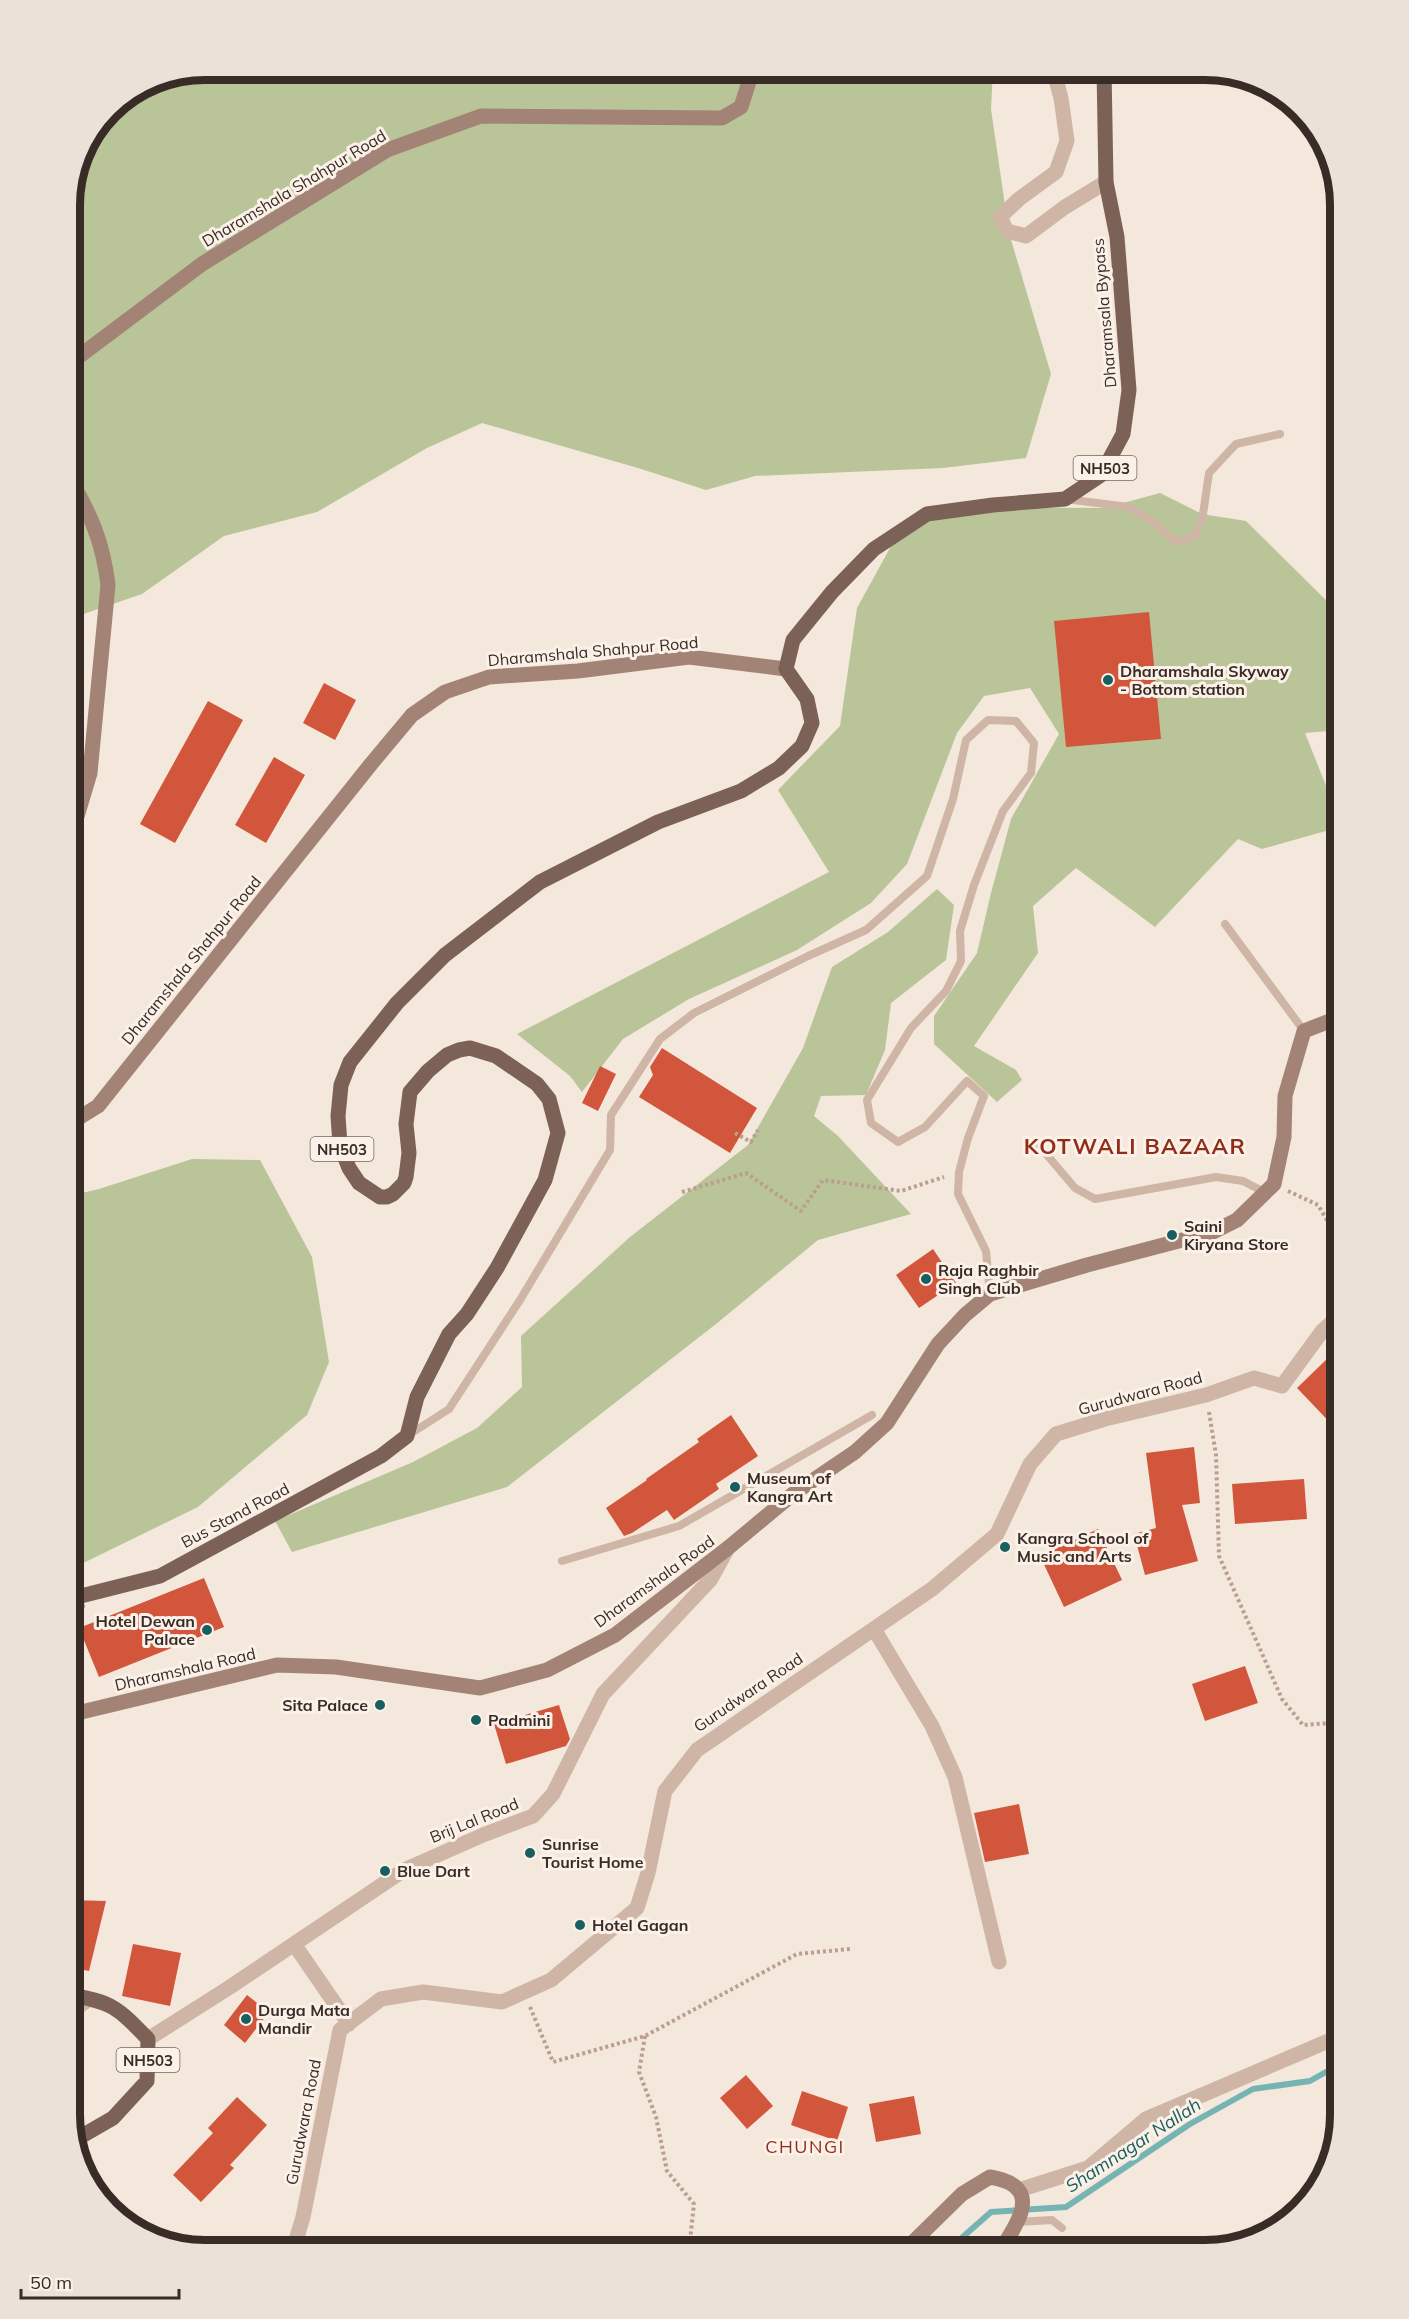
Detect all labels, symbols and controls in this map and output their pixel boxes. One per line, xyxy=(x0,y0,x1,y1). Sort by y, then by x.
street label: Dharamshala Shahpur Road xyxy=(198,125,390,251)
street label: Dharamsala Bypass xyxy=(1088,237,1120,389)
road number: NH503 xyxy=(1074,456,1136,480)
street label: Dharamshala Shahpur Road xyxy=(487,632,699,670)
place label: Dharamshala Skyway - Bottom station xyxy=(1120,661,1289,699)
marker: Dharamshala Skyway - Bottom station xyxy=(1101,673,1115,687)
street label: Dharamshala Shahpur Road xyxy=(117,872,265,1048)
district label: KOTWALI BAZAAR xyxy=(1024,1132,1246,1160)
road number: NH503 xyxy=(310,1137,374,1161)
place label: Saini Kiryana Store xyxy=(1184,1216,1289,1254)
marker: Saini Kiryana Store xyxy=(1165,1228,1179,1242)
place label: Raja Raghbir Singh Club xyxy=(938,1260,1039,1298)
marker: Raja Raghbir Singh Club xyxy=(919,1272,933,1286)
street label: Gurudwara Road xyxy=(1076,1367,1204,1419)
place label: Museum of Kangra Art xyxy=(747,1468,833,1506)
street label: Bus Stand Road xyxy=(177,1478,293,1552)
marker: Museum of Kangra Art xyxy=(728,1480,742,1494)
place label: Kangra School of Music and Arts xyxy=(1017,1528,1150,1566)
street label: Dharamshala Road xyxy=(590,1531,718,1631)
marker: Kangra School of Music and Arts xyxy=(998,1540,1012,1554)
place label: Hotel Dewan Palace xyxy=(96,1611,195,1649)
marker: Hotel Dewan Palace xyxy=(200,1623,214,1637)
street label: Dharamshala Road xyxy=(113,1643,257,1695)
street label: Gurudwara Road xyxy=(689,1648,807,1736)
place label: Sita Palace xyxy=(282,1695,368,1715)
marker: Sita Palace xyxy=(373,1698,387,1712)
place label: Padmini xyxy=(488,1710,551,1730)
marker: Padmini xyxy=(469,1713,483,1727)
street label: Brij Lal Road xyxy=(427,1793,521,1847)
place label: Sunrise Tourist Home xyxy=(542,1834,644,1872)
marker: Sunrise Tourist Home xyxy=(523,1846,537,1860)
place label: Blue Dart xyxy=(397,1861,470,1881)
marker: Blue Dart xyxy=(378,1864,392,1878)
place label: Hotel Gagan xyxy=(592,1915,688,1935)
marker: Hotel Gagan xyxy=(573,1918,587,1932)
place label: Durga Mata Mandir xyxy=(258,2000,350,2038)
marker: Durga Mata Mandir xyxy=(239,2012,253,2026)
road number: NH503 xyxy=(116,2048,180,2072)
street label: Gurudwara Road xyxy=(281,2057,325,2187)
water label: Shamnagar Nallah xyxy=(1061,2093,1205,2197)
district label: CHUNGI xyxy=(765,2135,845,2158)
scale bar xyxy=(21,2262,178,2300)
text: 50 m xyxy=(30,2271,72,2294)

